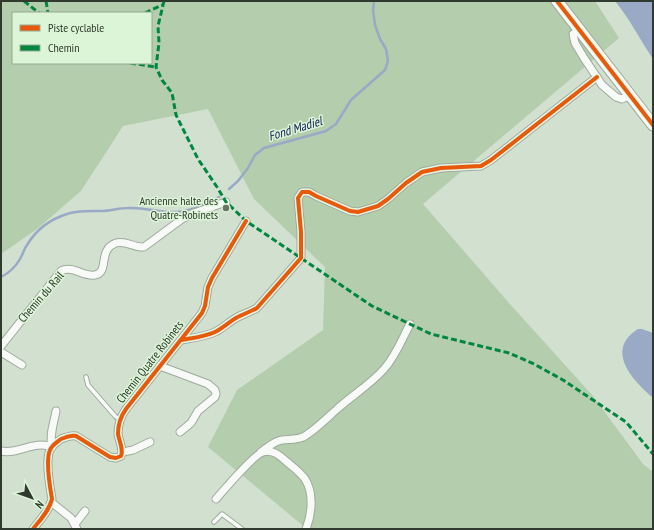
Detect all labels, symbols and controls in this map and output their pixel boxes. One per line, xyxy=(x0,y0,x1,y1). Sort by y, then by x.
legend xyxy=(12,12,152,64)
text: Piste cyclable xyxy=(48,20,104,35)
text: Chemin xyxy=(48,40,79,55)
water label: Fond Madiel xyxy=(266,112,326,145)
place label: Ancienne halte des Quatre-Robinets xyxy=(139,193,218,222)
marker: Ancienne halte des Quatre-Robinets xyxy=(221,203,231,213)
street label: Chemin du Rail xyxy=(14,268,67,325)
street label: Chemin Quatre Robinets xyxy=(113,317,186,406)
north arrow xyxy=(12,478,52,518)
text: N xyxy=(32,498,47,511)

